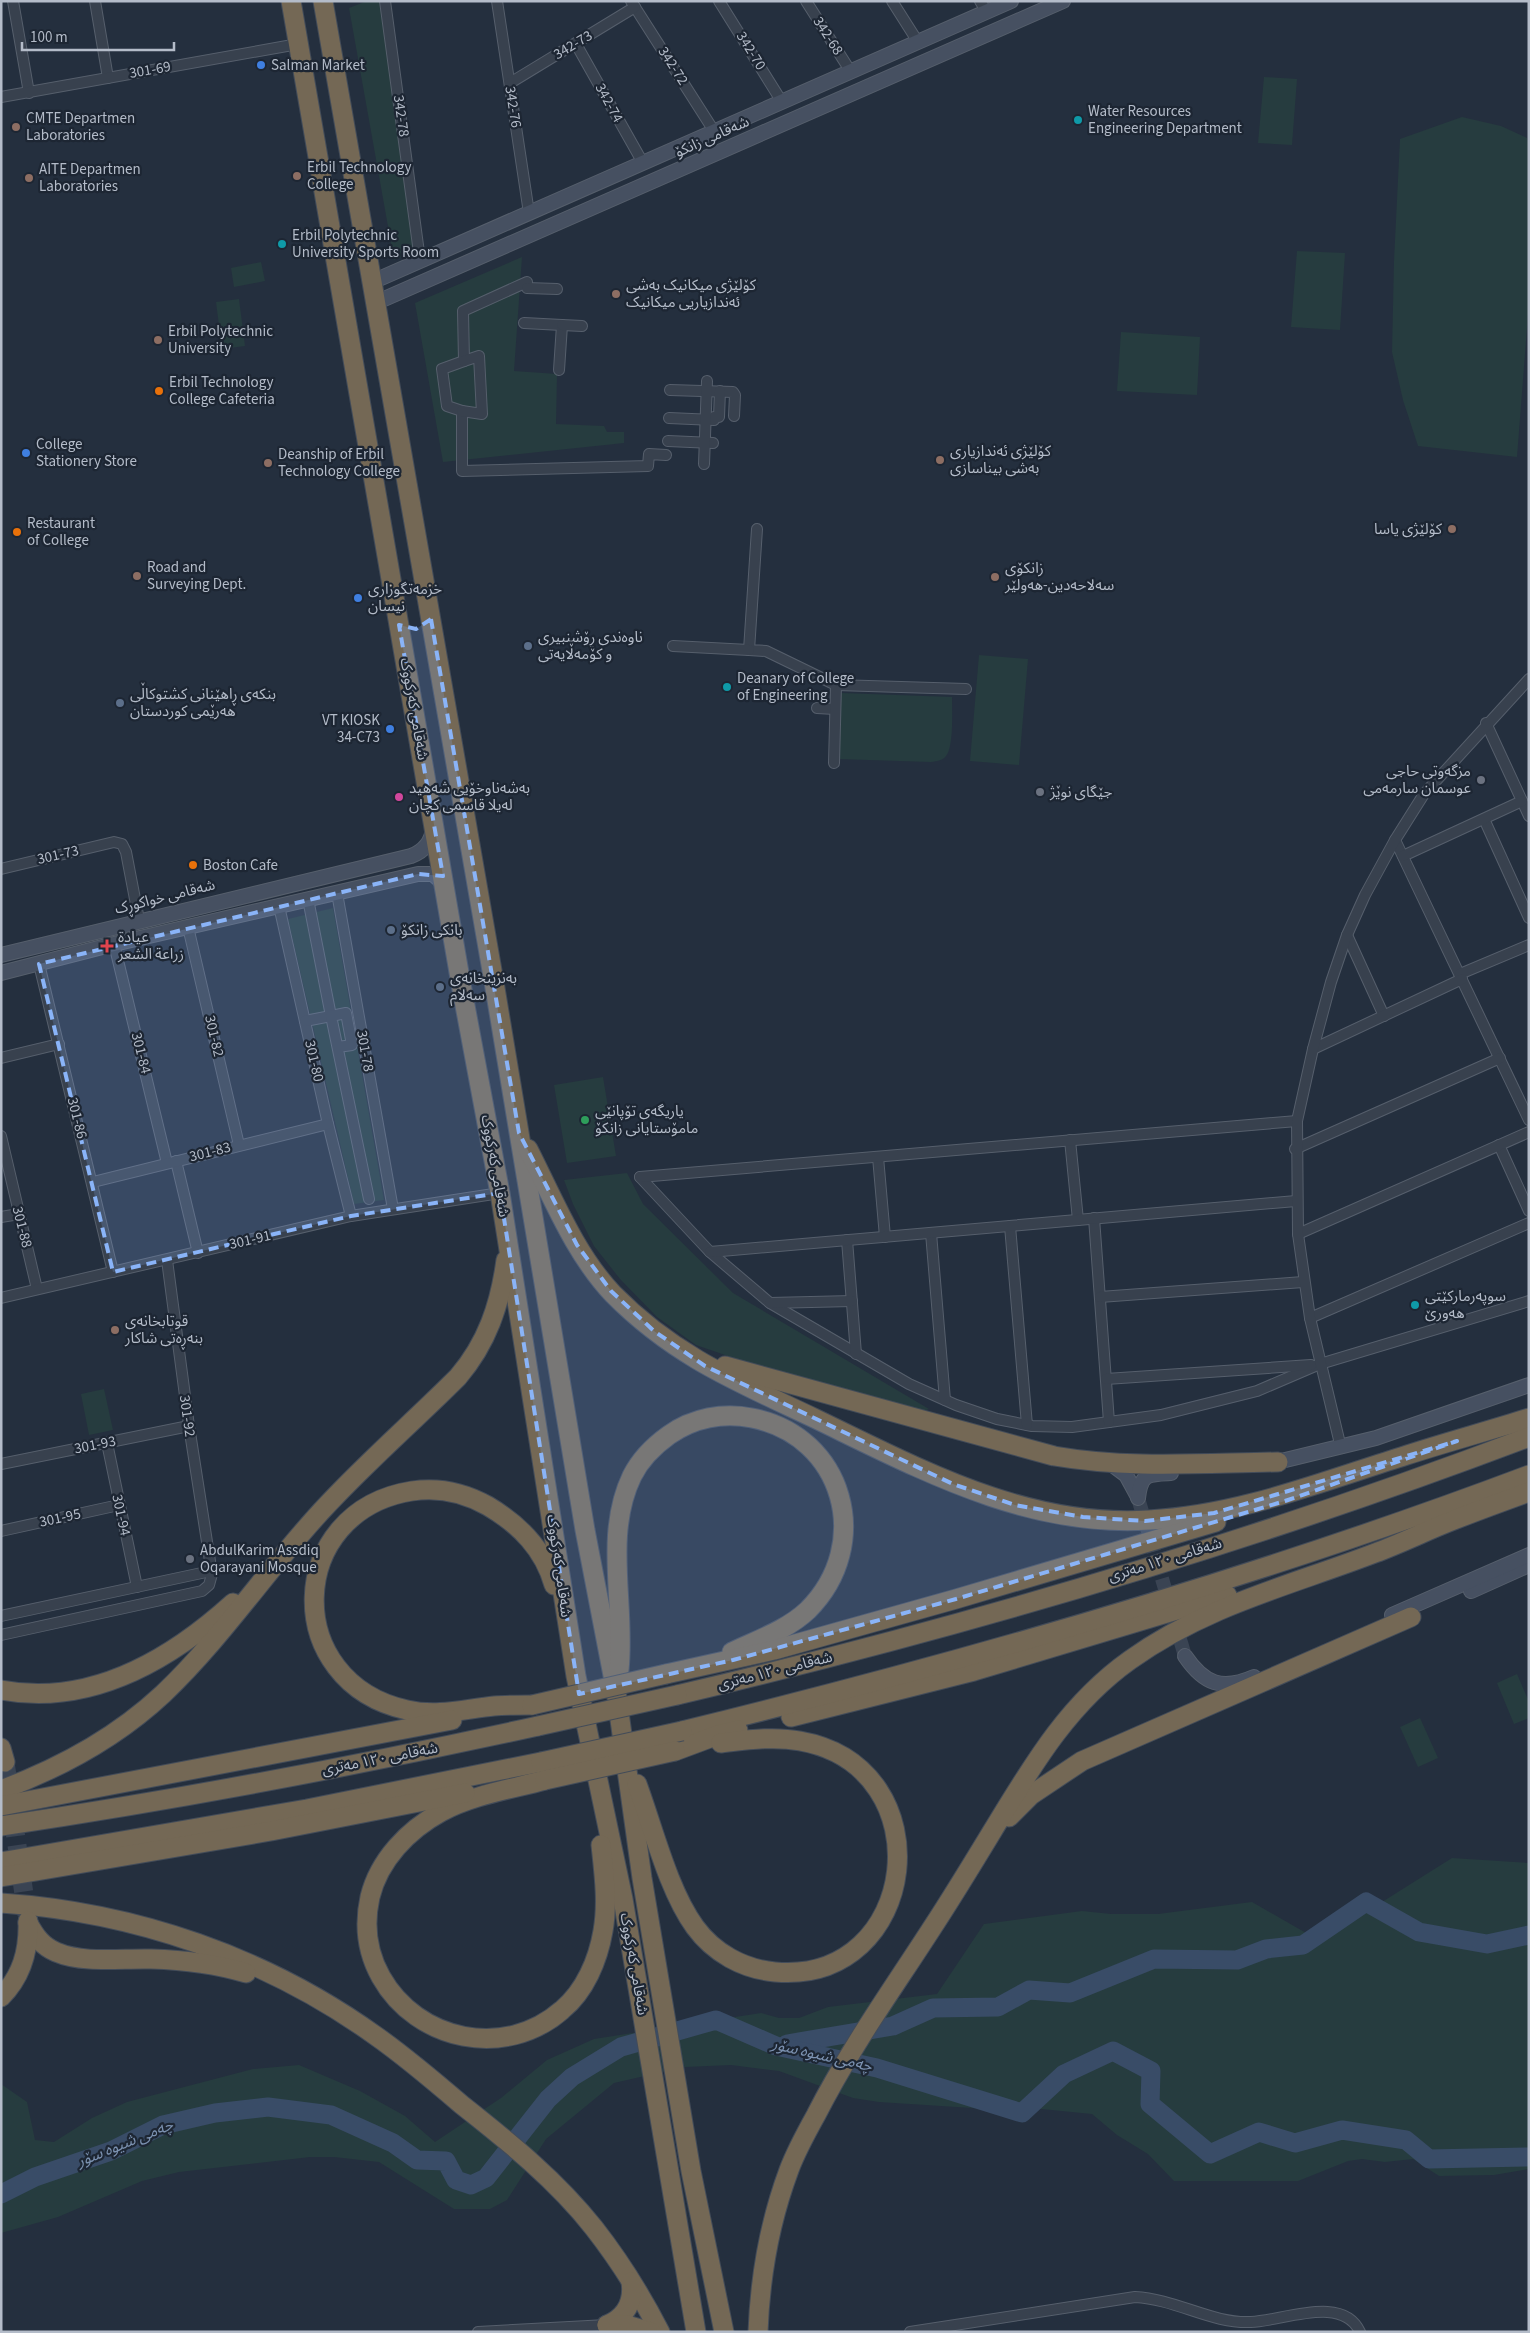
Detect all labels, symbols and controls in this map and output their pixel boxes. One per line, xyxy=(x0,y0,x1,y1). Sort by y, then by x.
street label: 342-68 xyxy=(808,13,848,59)
scale bar xyxy=(22,20,175,52)
street label: 342-73 xyxy=(550,25,596,65)
text: 100 m xyxy=(30,27,68,48)
street label: 342-70 xyxy=(731,28,771,74)
street label: 342-72 xyxy=(653,43,693,89)
place label: Salman Market xyxy=(271,55,365,76)
street label: 301-69 xyxy=(128,56,172,84)
marker: Salman Market xyxy=(255,59,267,71)
street label: 342-74 xyxy=(590,80,629,127)
street label: 342-76 xyxy=(499,85,527,129)
street label: 342-78 xyxy=(388,94,414,138)
place label: Water Resources Engineering Department xyxy=(1088,101,1242,139)
place label: CMTE Departmen Laboratories xyxy=(26,108,135,146)
street label: شەقامی زانکۆ xyxy=(671,111,753,163)
marker: Water Resources Engineering Department xyxy=(1072,114,1084,126)
marker: CMTE Departmen Laboratories xyxy=(10,121,22,133)
place label: Erbil Technology College xyxy=(307,157,412,195)
place label: AITE Departmen Laboratories xyxy=(39,159,141,197)
marker: Erbil Technology College xyxy=(291,170,303,182)
marker: AITE Departmen Laboratories xyxy=(23,172,35,184)
place label: Erbil Polytechnic University Sports Room xyxy=(292,225,439,263)
marker: Erbil Polytechnic University Sports Room xyxy=(276,238,288,250)
place label: کۆلێژی میکانیک بەشی ئەندازیاریی میکانیک xyxy=(626,275,757,313)
marker: کۆلێژی میکانیک بەشی ئەندازیاریی میکانیک xyxy=(610,288,622,300)
place label: Erbil Polytechnic University xyxy=(168,321,273,359)
marker: Erbil Polytechnic University xyxy=(152,334,164,346)
place label: Erbil Technology College Cafeteria xyxy=(169,372,275,410)
marker: Erbil Technology College Cafeteria xyxy=(153,385,165,397)
place label: College Stationery Store xyxy=(36,434,137,472)
place label: کۆلێژی ئەندازیاری بەشی بیناسازی xyxy=(950,441,1052,479)
place label: Deanship of Erbil Technology College xyxy=(278,444,400,482)
marker: College Stationery Store xyxy=(20,447,32,459)
marker: کۆلێژی ئەندازیاری بەشی بیناسازی xyxy=(934,454,946,466)
marker: Deanship of Erbil Technology College xyxy=(262,457,274,469)
place label: Restaurant of College xyxy=(27,513,95,551)
place label: کۆلێژی یاسا xyxy=(1374,519,1443,540)
marker: کۆلێژی یاسا xyxy=(1446,523,1458,535)
marker: Restaurant of College xyxy=(11,526,23,538)
place label: Road and Surveying Dept. xyxy=(147,557,246,595)
place label: زانکۆی سەلاحەدین-هەولێر xyxy=(1004,558,1114,596)
marker: Road and Surveying Dept. xyxy=(131,570,143,582)
marker: زانکۆی سەلاحەدین-هەولێر xyxy=(989,571,1001,583)
place label: خزمەتگوزاری نیسان xyxy=(368,579,442,617)
marker: خزمەتگوزاری نیسان xyxy=(352,592,364,604)
place label: ناوەندی ڕۆشنبیری و کۆمەڵایەتی xyxy=(538,627,643,665)
marker: ناوەندی ڕۆشنبیری و کۆمەڵایەتی xyxy=(522,640,534,652)
street label: شەقامی کەرکووک xyxy=(395,656,433,762)
place label: Deanary of College of Engineering xyxy=(737,668,854,706)
marker: Deanary of College of Engineering xyxy=(721,681,733,693)
place label: بنکەی ڕاهێنانی کشتوکاڵی هەرێمی کوردستان xyxy=(130,682,276,722)
marker: بنکەی ڕاهێنانی کشتوکاڵی هەرێمی کوردستان xyxy=(114,697,126,709)
place label: VT KIOSK 34-C73 xyxy=(322,710,380,748)
marker: VT KIOSK 34-C73 xyxy=(384,723,396,735)
place label: مزگەوتی حاجی عوسمان سارمەمی xyxy=(1363,761,1471,799)
marker: مزگەوتی حاجی عوسمان سارمەمی xyxy=(1475,774,1487,786)
place label: بەشەناوخۆیی شەهید لەیلا قاسمی کچان xyxy=(409,778,530,816)
place label: جێگای نوێژ xyxy=(1049,782,1113,803)
marker: جێگای نوێژ xyxy=(1034,786,1046,798)
marker: بەشەناوخۆیی شەهید لەیلا قاسمی کچان xyxy=(393,791,405,803)
street label: 301-73 xyxy=(35,840,81,870)
place label: Boston Cafe xyxy=(203,855,278,876)
marker: Boston Cafe xyxy=(187,859,199,871)
street label: شەقامی خواکوڕک xyxy=(113,874,218,921)
place label: بانکی زانکۆ xyxy=(401,920,463,941)
marker: بانکی زانکۆ xyxy=(385,924,397,936)
place label: عيادة زراعة الشعر xyxy=(117,927,184,965)
marker: عيادة زراعة الشعر xyxy=(100,939,114,953)
place label: بەنزینخانەی سەلام xyxy=(450,968,517,1006)
marker: بەنزینخانەی سەلام xyxy=(434,981,446,993)
street label: 301-82 xyxy=(199,1013,229,1059)
street label: 301-78 xyxy=(351,1029,379,1073)
street label: 301-84 xyxy=(126,1030,156,1076)
street label: 301-80 xyxy=(299,1038,329,1084)
street label: 301-86 xyxy=(62,1095,92,1141)
place label: یاریگەی تۆپانێی مامۆستایانی زانکۆ xyxy=(595,1101,698,1139)
street label: شەقامی کەرکووک xyxy=(476,1113,514,1219)
marker: یاریگەی تۆپانێی مامۆستایانی زانکۆ xyxy=(579,1114,591,1126)
street label: 301-83 xyxy=(187,1137,233,1167)
street label: 301-88 xyxy=(7,1204,37,1250)
street label: 301-91 xyxy=(227,1225,273,1255)
place label: سوپەرمارکێتی هەورێ xyxy=(1425,1286,1506,1324)
marker: سوپەرمارکێتی هەورێ xyxy=(1409,1299,1421,1311)
place label: قوتابخانەی بنەڕەتی شاکار xyxy=(124,1311,203,1350)
marker: قوتابخانەی بنەڕەتی شاکار xyxy=(109,1324,121,1336)
street label: 301-92 xyxy=(174,1394,200,1438)
street label: 301-93 xyxy=(72,1431,118,1459)
street label: 301-94 xyxy=(106,1492,136,1538)
street label: 301-95 xyxy=(37,1503,83,1533)
street label: شەقامی کەرکووک xyxy=(541,1513,577,1619)
street label: شەقامی ١٢٠ مەتری xyxy=(1106,1533,1225,1587)
place label: AbdulKarim Assdiq Oqarayani Mosque xyxy=(200,1540,319,1578)
marker: AbdulKarim Assdiq Oqarayani Mosque xyxy=(184,1553,196,1565)
street label: شەقامی ١٢٠ مەتری xyxy=(715,1647,835,1695)
street label: شەقامی ١٢٠ مەتری xyxy=(320,1737,440,1781)
street label: شەقامی کەرکووک xyxy=(615,1911,653,2017)
water label: چەمی شیوە سۆر xyxy=(768,2032,875,2077)
water label: چەمی شیوە سۆر xyxy=(72,2113,177,2173)

